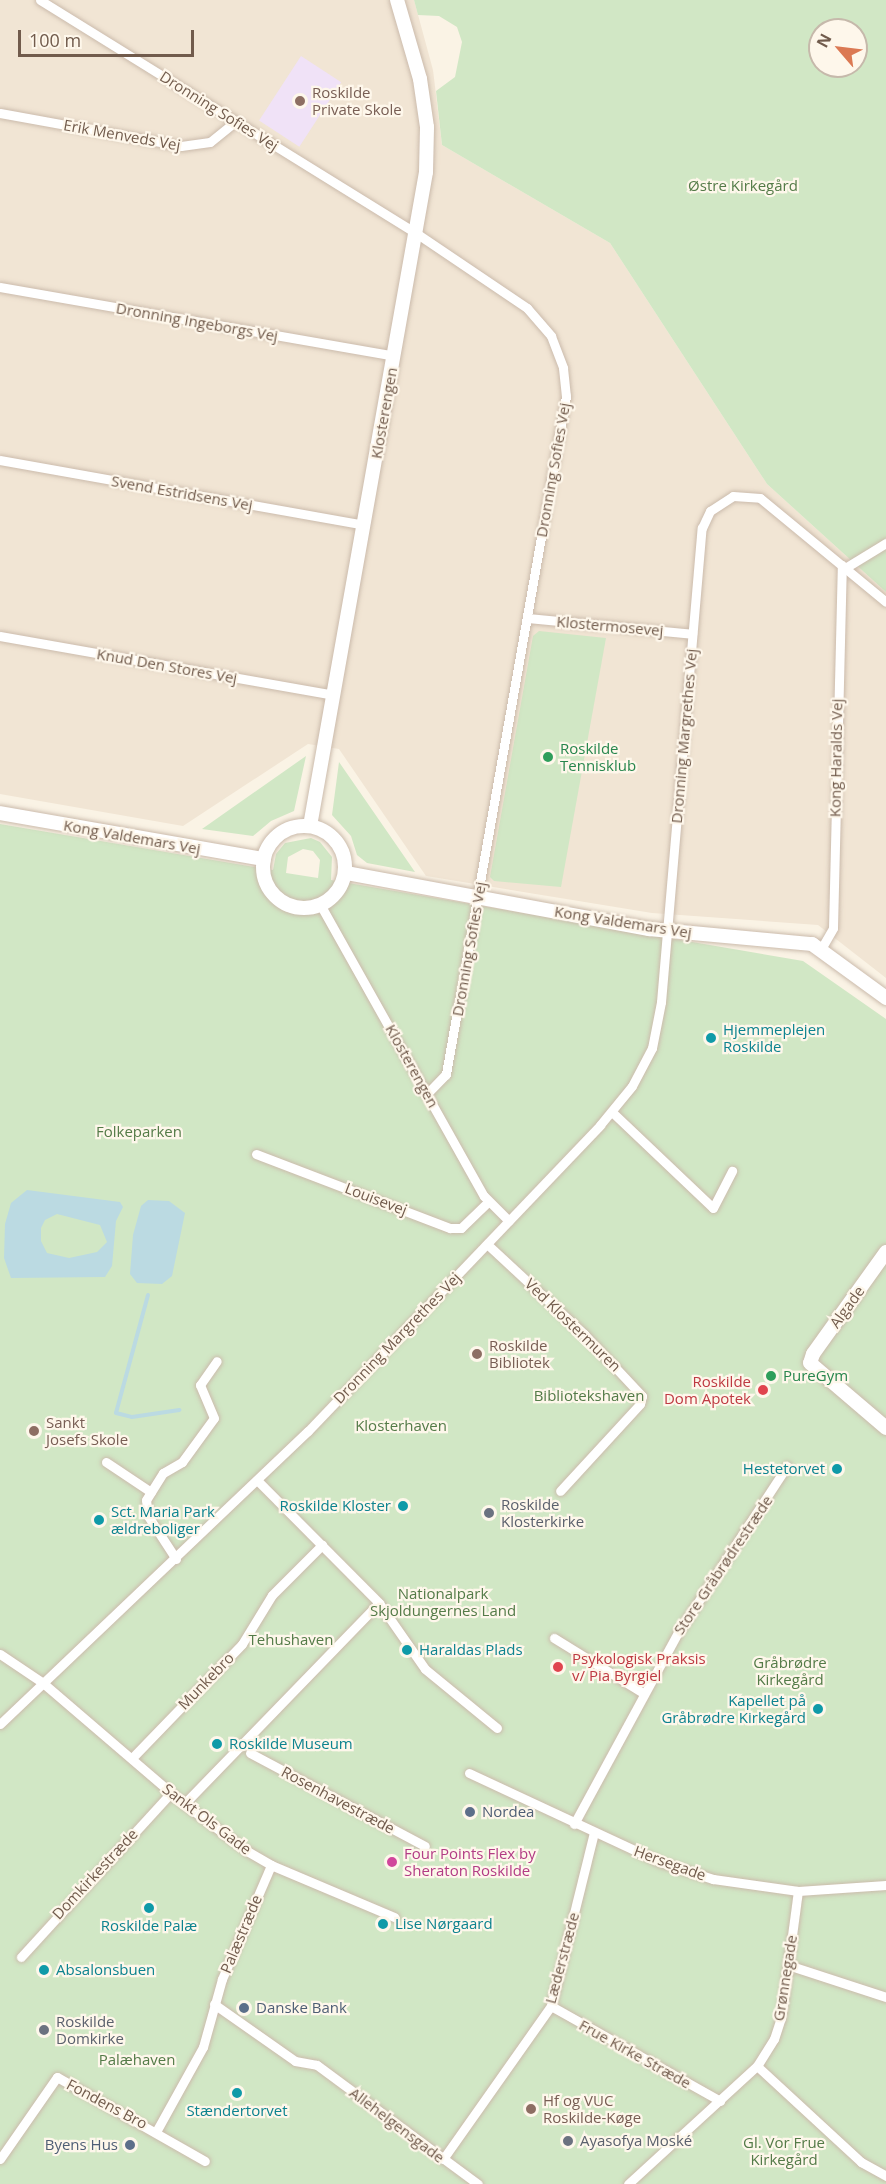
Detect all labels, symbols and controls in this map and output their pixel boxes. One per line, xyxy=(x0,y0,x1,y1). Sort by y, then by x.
scale bar xyxy=(21,18,196,56)
north arrow xyxy=(808,18,868,78)
text: 100 m xyxy=(29,28,81,52)
text: N xyxy=(811,30,837,51)
street label: Dronning Sofies Vej xyxy=(156,67,282,155)
place label: Roskilde Private Skole xyxy=(312,83,402,118)
marker: Roskilde Private Skole xyxy=(293,94,307,108)
street label: Erik Menveds Vej xyxy=(62,116,182,154)
park label: Østre Kirkegård xyxy=(688,177,798,195)
street label: Dronning Ingeborgs Vej xyxy=(115,299,279,345)
street label: Klosterengen xyxy=(367,366,401,460)
street label: Dronning Sofies Vej xyxy=(532,401,574,539)
street label: Svend Estridsens Vej xyxy=(110,472,254,514)
street label: Klostermosevej xyxy=(556,612,664,640)
street label: Knud Den Stores Vej xyxy=(95,645,239,687)
street label: Dronning Margrethes Vej xyxy=(667,648,701,824)
street label: Kong Haralds Vej xyxy=(826,699,846,817)
place label: Roskilde Tennisklub xyxy=(560,739,636,774)
marker: Roskilde Tennisklub xyxy=(541,750,555,764)
street label: Kong Valdemars Vej xyxy=(62,816,202,858)
street label: Dronning Sofies Vej xyxy=(448,880,490,1018)
street label: Kong Valdemars Vej xyxy=(553,902,693,942)
place label: Hjemmeplejen Roskilde xyxy=(723,1020,825,1055)
street label: Klosterengen xyxy=(382,1021,442,1111)
marker: Hjemmeplejen Roskilde xyxy=(704,1031,718,1045)
park label: Folkeparken xyxy=(96,1123,182,1141)
street label: Louisevej xyxy=(342,1179,410,1219)
street label: Dronning Margrethes Vej xyxy=(330,1269,464,1407)
street label: Ved Klostermuren xyxy=(521,1275,625,1375)
street label: Algade xyxy=(826,1283,868,1331)
place label: Roskilde Bibliotek xyxy=(489,1336,550,1371)
marker: Roskilde Bibliotek xyxy=(470,1347,484,1361)
place label: PureGym xyxy=(783,1367,848,1385)
marker: PureGym xyxy=(764,1369,778,1383)
place label: Roskilde Dom Apotek xyxy=(664,1372,751,1407)
marker: Roskilde Dom Apotek xyxy=(756,1383,770,1397)
park label: Bibliotekshaven xyxy=(534,1387,644,1405)
place label: Sankt Josefs Skole xyxy=(46,1413,128,1448)
park label: Klosterhaven xyxy=(355,1417,447,1435)
marker: Sankt Josefs Skole xyxy=(27,1424,41,1438)
place label: Hestetorvet xyxy=(743,1460,825,1478)
marker: Hestetorvet xyxy=(830,1462,844,1476)
street label: Store Gråbrødrestræde xyxy=(670,1492,776,1638)
place label: Roskilde Klosterkirke xyxy=(501,1495,584,1530)
place label: Roskilde Kloster xyxy=(280,1497,391,1515)
marker: Roskilde Kloster xyxy=(396,1499,410,1513)
place label: Sct. Maria Park ældreboliger xyxy=(111,1502,215,1537)
marker: Roskilde Klosterkirke xyxy=(482,1506,496,1520)
marker: Sct. Maria Park ældreboliger xyxy=(92,1513,106,1527)
park label: Nationalpark Skjoldungernes Land xyxy=(370,1584,516,1619)
park label: Tehushaven xyxy=(249,1631,333,1649)
place label: Haraldas Plads xyxy=(419,1641,523,1659)
marker: Haraldas Plads xyxy=(400,1643,414,1657)
street label: Munkebro xyxy=(174,1649,238,1713)
place label: Psykologisk Praksis v/ Pia Byrgiel xyxy=(572,1649,706,1684)
park label: Gråbrødre Kirkegård xyxy=(753,1653,827,1688)
marker: Psykologisk Praksis v/ Pia Byrgiel xyxy=(549,1658,567,1676)
place label: Kapellet på Gråbrødre Kirkegård xyxy=(661,1691,806,1726)
marker: Kapellet på Gråbrødre Kirkegård xyxy=(811,1702,825,1716)
place label: Roskilde Museum xyxy=(229,1735,353,1753)
marker: Roskilde Museum xyxy=(210,1737,224,1751)
street label: Rosenhavestræde xyxy=(278,1763,398,1837)
street label: Sankt Ols Gade xyxy=(159,1780,255,1858)
place label: Nordea xyxy=(482,1803,534,1821)
marker: Nordea xyxy=(463,1805,477,1819)
street label: Domkirkestræde xyxy=(49,1825,141,1923)
street label: Hersegade xyxy=(632,1842,708,1884)
place label: Four Points Flex by Sheraton Roskilde xyxy=(404,1844,536,1879)
marker: Four Points Flex by Sheraton Roskilde xyxy=(385,1855,399,1869)
street label: Palæstræde xyxy=(216,1892,266,1976)
marker: Roskilde Palæ xyxy=(142,1901,156,1915)
street label: Læderstræde xyxy=(541,1910,583,2006)
place label: Lise Nørgaard xyxy=(395,1915,493,1933)
place label: Roskilde Palæ xyxy=(101,1917,197,1935)
marker: Lise Nørgaard xyxy=(376,1917,390,1931)
street label: Grønnegade xyxy=(769,1934,801,2022)
place label: Absalonsbuen xyxy=(56,1961,155,1979)
marker: Absalonsbuen xyxy=(37,1963,51,1977)
place label: Danske Bank xyxy=(256,1999,347,2017)
marker: Danske Bank xyxy=(237,2001,251,2015)
place label: Roskilde Domkirke xyxy=(56,2012,124,2047)
street label: Frue Kirke Stræde xyxy=(576,2016,694,2092)
marker: Roskilde Domkirke xyxy=(37,2023,51,2037)
park label: Palæhaven xyxy=(99,2051,175,2069)
street label: Fondens Bro xyxy=(64,2075,150,2133)
street label: Allehelgensgade xyxy=(346,2084,448,2166)
marker: Stændertorvet xyxy=(230,2086,244,2100)
place label: Hf og VUC Roskilde-Køge xyxy=(543,2091,641,2126)
place label: Stændertorvet xyxy=(186,2102,288,2120)
marker: Hf og VUC Roskilde-Køge xyxy=(524,2102,538,2116)
place label: Ayasofya Moské xyxy=(580,2132,692,2150)
park label: Gl. Vor Frue Kirkegård xyxy=(743,2133,825,2168)
marker: Ayasofya Moské xyxy=(561,2134,575,2148)
place label: Byens Hus xyxy=(45,2136,118,2154)
marker: Byens Hus xyxy=(123,2138,137,2152)

